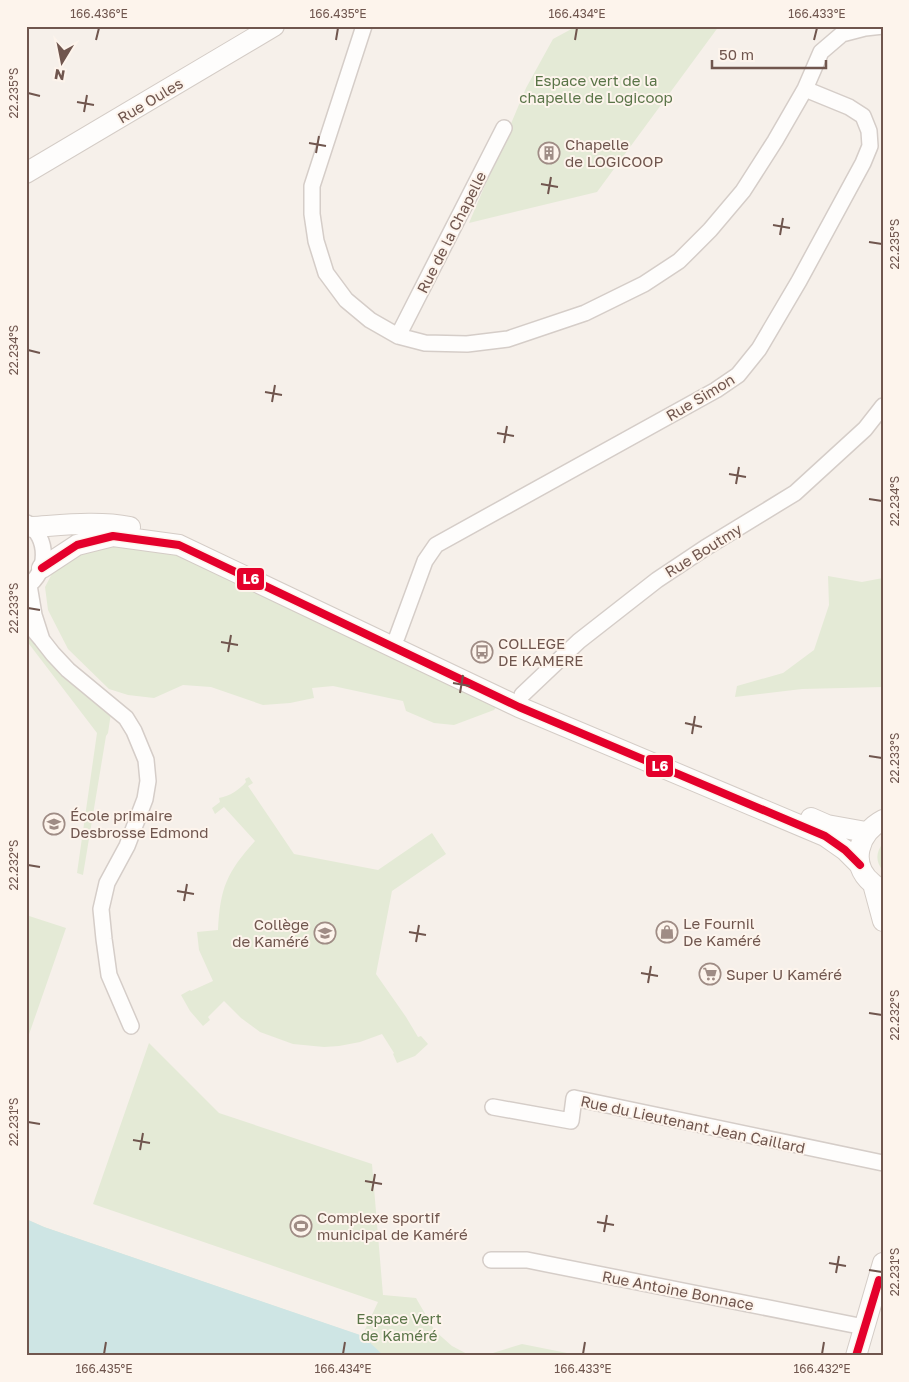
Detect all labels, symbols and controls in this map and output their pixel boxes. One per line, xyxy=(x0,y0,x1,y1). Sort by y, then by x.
text: 166.436°E xyxy=(70,6,128,21)
text: 166.435°E xyxy=(309,6,367,21)
text: 166.434°E xyxy=(548,6,606,21)
text: 166.433°E xyxy=(788,6,846,21)
north arrow xyxy=(38,38,88,88)
scale bar xyxy=(712,38,825,70)
text: 50 m xyxy=(719,45,754,63)
text: N xyxy=(53,66,66,85)
text: 22.235°S xyxy=(6,67,21,118)
park label: Espace vert de la chapelle de Logicoop xyxy=(519,71,673,106)
street label: Rue Oules xyxy=(114,73,186,126)
place label: Chapelle de LOGICOOP xyxy=(565,135,663,170)
building icon: Chapelle de LOGICOOP xyxy=(537,141,561,165)
street label: Rue de la Chapelle xyxy=(413,168,490,296)
text: 22.235°S xyxy=(887,218,902,269)
text: 22.234°S xyxy=(6,324,21,375)
street label: Rue Simon xyxy=(663,370,737,424)
text: 22.234°S xyxy=(887,475,902,526)
street label: Rue Boutmy xyxy=(661,519,745,581)
line badge: L6 xyxy=(236,567,265,591)
text: L6 xyxy=(243,570,260,587)
text: 22.233°S xyxy=(6,582,21,633)
place label: COLLEGE DE KAMERE xyxy=(498,634,584,669)
bus stop icon: COLLEGE DE KAMERE xyxy=(470,640,494,664)
text: 22.233°S xyxy=(887,732,902,783)
line badge: L6 xyxy=(645,754,674,778)
text: L6 xyxy=(652,757,669,774)
place label: École primaire Desbrosse Edmond xyxy=(70,806,208,841)
school or university icon: École primaire Desbrosse Edmond xyxy=(42,812,66,836)
text: 22.232°S xyxy=(6,839,21,890)
place label: Le Fournil De Kaméré xyxy=(683,914,761,949)
place label: Collège de Kaméré xyxy=(232,915,309,950)
shop icon: Le Fournil De Kaméré xyxy=(655,920,679,944)
school or university icon: Collège de Kaméré xyxy=(313,921,337,945)
supermarket icon: Super U Kaméré xyxy=(698,962,722,986)
place label: Super U Kaméré xyxy=(726,965,842,983)
text: 22.232°S xyxy=(887,989,902,1040)
street label: Rue du Lieutenant Jean Caillard xyxy=(579,1091,807,1157)
text: 22.231°S xyxy=(6,1097,21,1146)
place label: Complexe sportif municipal de Kaméré xyxy=(317,1208,468,1243)
sports icon: Complexe sportif municipal de Kaméré xyxy=(289,1214,313,1238)
text: 22.231°S xyxy=(887,1247,902,1296)
street label: Rue Antoine Bonnace xyxy=(601,1266,756,1314)
park label: Espace Vert de Kaméré xyxy=(356,1309,442,1344)
text: 166.435°E xyxy=(75,1361,133,1376)
text: 166.434°E xyxy=(314,1361,372,1376)
text: 166.433°E xyxy=(554,1361,612,1376)
text: 166.432°E xyxy=(793,1361,851,1376)

